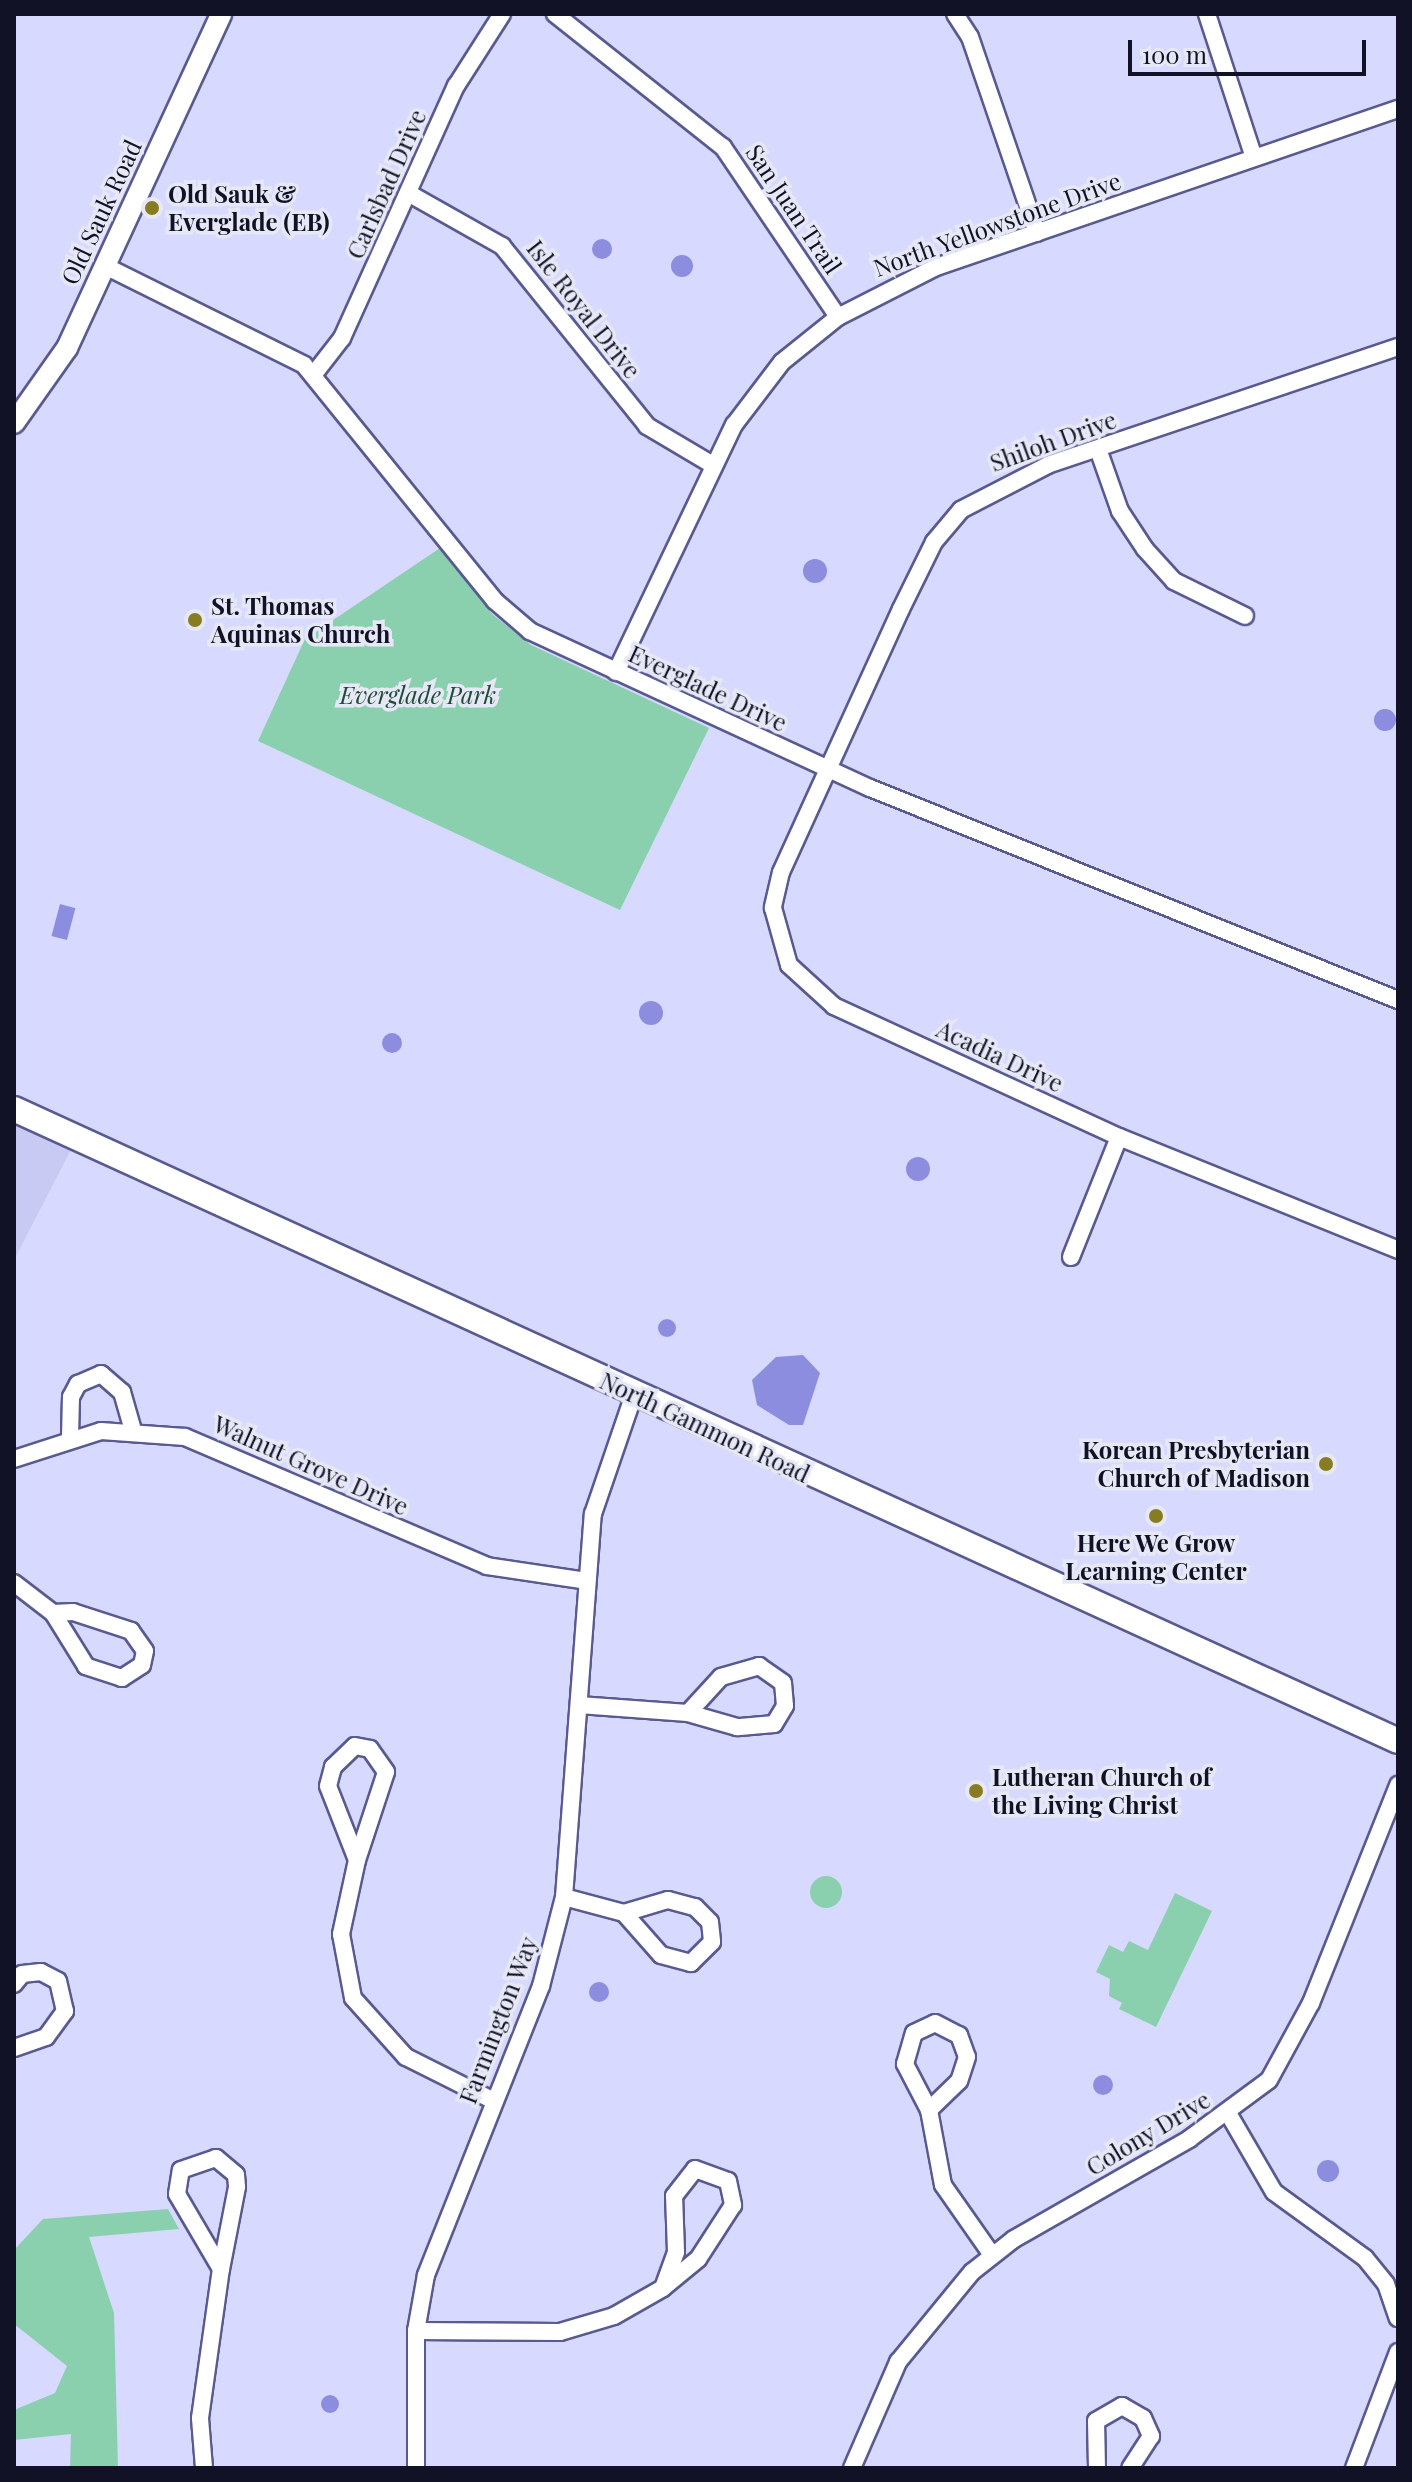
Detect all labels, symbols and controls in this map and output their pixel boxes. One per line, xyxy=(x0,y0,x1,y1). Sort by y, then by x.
scale bar xyxy=(1132,24,1370,74)
text: 100 m xyxy=(1142,38,1207,70)
street label: Carlsbad Drive xyxy=(340,105,432,263)
street label: Old Sauk Road xyxy=(55,135,147,289)
street label: San Juan Trail xyxy=(740,139,848,279)
street label: North Yellowstone Drive xyxy=(869,166,1125,282)
place label: Old Sauk & Everglade (EB) xyxy=(168,180,330,236)
marker: Old Sauk & Everglade (EB) xyxy=(143,199,161,217)
street label: Isle Royal Drive xyxy=(521,234,647,384)
street label: Shiloh Drive xyxy=(986,405,1120,477)
place label: St. Thomas Aquinas Church xyxy=(211,592,390,648)
marker: St. Thomas Aquinas Church xyxy=(186,611,204,629)
street label: Everglade Drive xyxy=(624,639,792,737)
park label: Everglade Park xyxy=(340,681,496,709)
street label: Acadia Drive xyxy=(932,1014,1068,1098)
street label: North Gammon Road xyxy=(595,1366,815,1488)
street label: Walnut Grove Drive xyxy=(209,1409,413,1521)
place label: Korean Presbyterian Church of Madison xyxy=(1082,1436,1310,1492)
marker: Korean Presbyterian Church of Madison xyxy=(1317,1455,1335,1473)
marker: Here We Grow Learning Center xyxy=(1147,1507,1165,1525)
place label: Here We Grow Learning Center xyxy=(1065,1529,1247,1585)
place label: Lutheran Church of the Living Christ xyxy=(992,1763,1211,1819)
marker: Lutheran Church of the Living Christ xyxy=(967,1782,985,1800)
street label: Farmington Way xyxy=(453,1932,543,2108)
street label: Colony Drive xyxy=(1081,2085,1215,2181)

